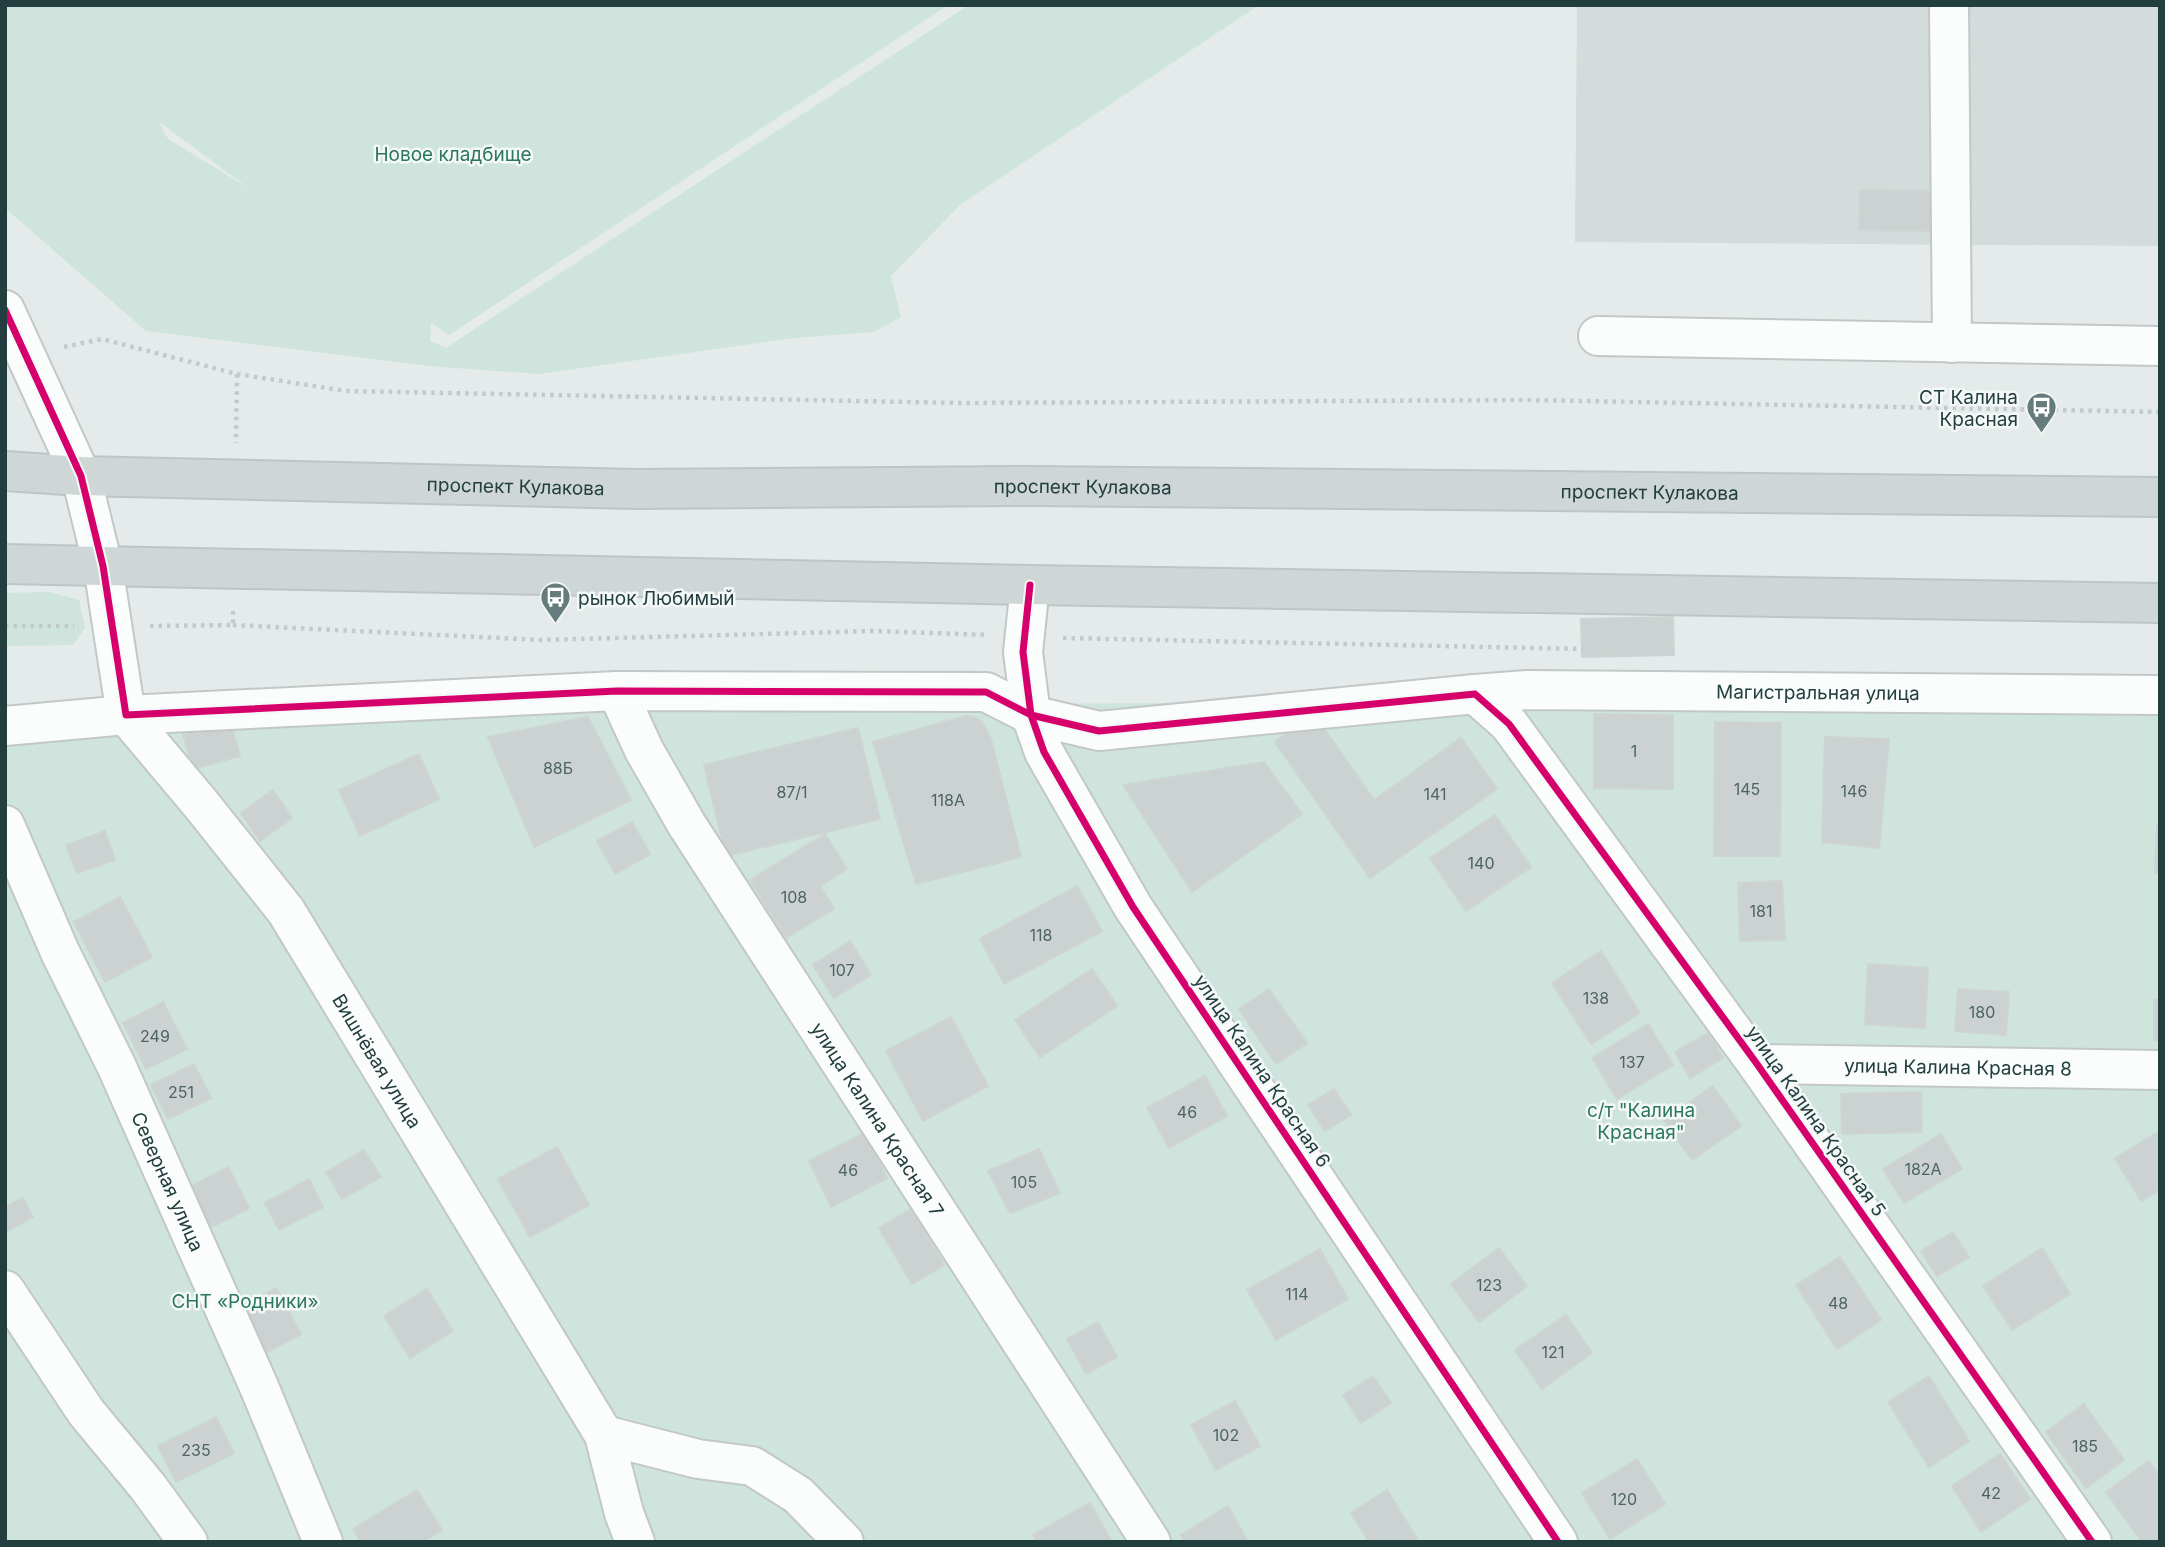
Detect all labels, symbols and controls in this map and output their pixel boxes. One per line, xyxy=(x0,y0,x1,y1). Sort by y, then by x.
park label: Новое кладбище xyxy=(374,143,532,166)
place label: СТ Калина Красная xyxy=(1919,386,2018,431)
bus stop icon: СТ Калина Красная xyxy=(2024,391,2058,435)
street label: проспект Кулакова xyxy=(426,473,605,500)
street label: проспект Кулакова xyxy=(994,474,1172,499)
street label: проспект Кулакова xyxy=(1561,480,1739,504)
bus stop icon: рынок Любимый xyxy=(538,581,572,625)
place label: рынок Любимый xyxy=(578,587,734,610)
street label: Магистральная улица xyxy=(1716,680,1920,705)
house number: 1 xyxy=(1631,741,1637,761)
house number: 88Б xyxy=(543,758,573,778)
house number: 145 xyxy=(1734,779,1760,799)
house number: 146 xyxy=(1841,781,1867,801)
house number: 87/1 xyxy=(776,782,808,802)
house number: 141 xyxy=(1423,784,1447,804)
house number: 118А xyxy=(931,790,965,810)
house number: 140 xyxy=(1468,853,1494,873)
house number: 108 xyxy=(781,887,807,907)
house number: 181 xyxy=(1750,901,1772,921)
house number: 118 xyxy=(1030,925,1052,945)
house number: 107 xyxy=(829,960,855,980)
street label: улица Калина Красная 6 xyxy=(1189,970,1335,1172)
house number: 138 xyxy=(1583,988,1609,1008)
street label: Вишнёвая улица xyxy=(328,990,427,1132)
house number: 180 xyxy=(1969,1002,1995,1022)
street label: улица Калина Красная 7 xyxy=(806,1018,949,1221)
street label: улица Калина Красная 5 xyxy=(1741,1021,1891,1221)
house number: 249 xyxy=(140,1026,170,1046)
house number: 137 xyxy=(1619,1052,1645,1072)
street label: улица Калина Красная 8 xyxy=(1844,1054,2072,1080)
house number: 251 xyxy=(168,1082,194,1102)
park label: с/т "Калина Красная" xyxy=(1587,1099,1695,1144)
house number: 46 xyxy=(1177,1102,1197,1122)
street label: Северная улица xyxy=(127,1108,209,1255)
house number: 182А xyxy=(1904,1159,1942,1179)
house number: 46 xyxy=(838,1160,858,1180)
house number: 105 xyxy=(1011,1172,1037,1192)
house number: 123 xyxy=(1476,1275,1502,1295)
house number: 114 xyxy=(1285,1284,1309,1304)
park label: СНТ «Родники» xyxy=(171,1290,319,1313)
house number: 48 xyxy=(1828,1293,1848,1313)
house number: 121 xyxy=(1542,1342,1564,1362)
house number: 102 xyxy=(1213,1425,1239,1445)
house number: 185 xyxy=(2072,1436,2098,1456)
house number: 235 xyxy=(181,1440,211,1460)
house number: 42 xyxy=(1981,1483,2001,1503)
house number: 120 xyxy=(1611,1489,1637,1509)

